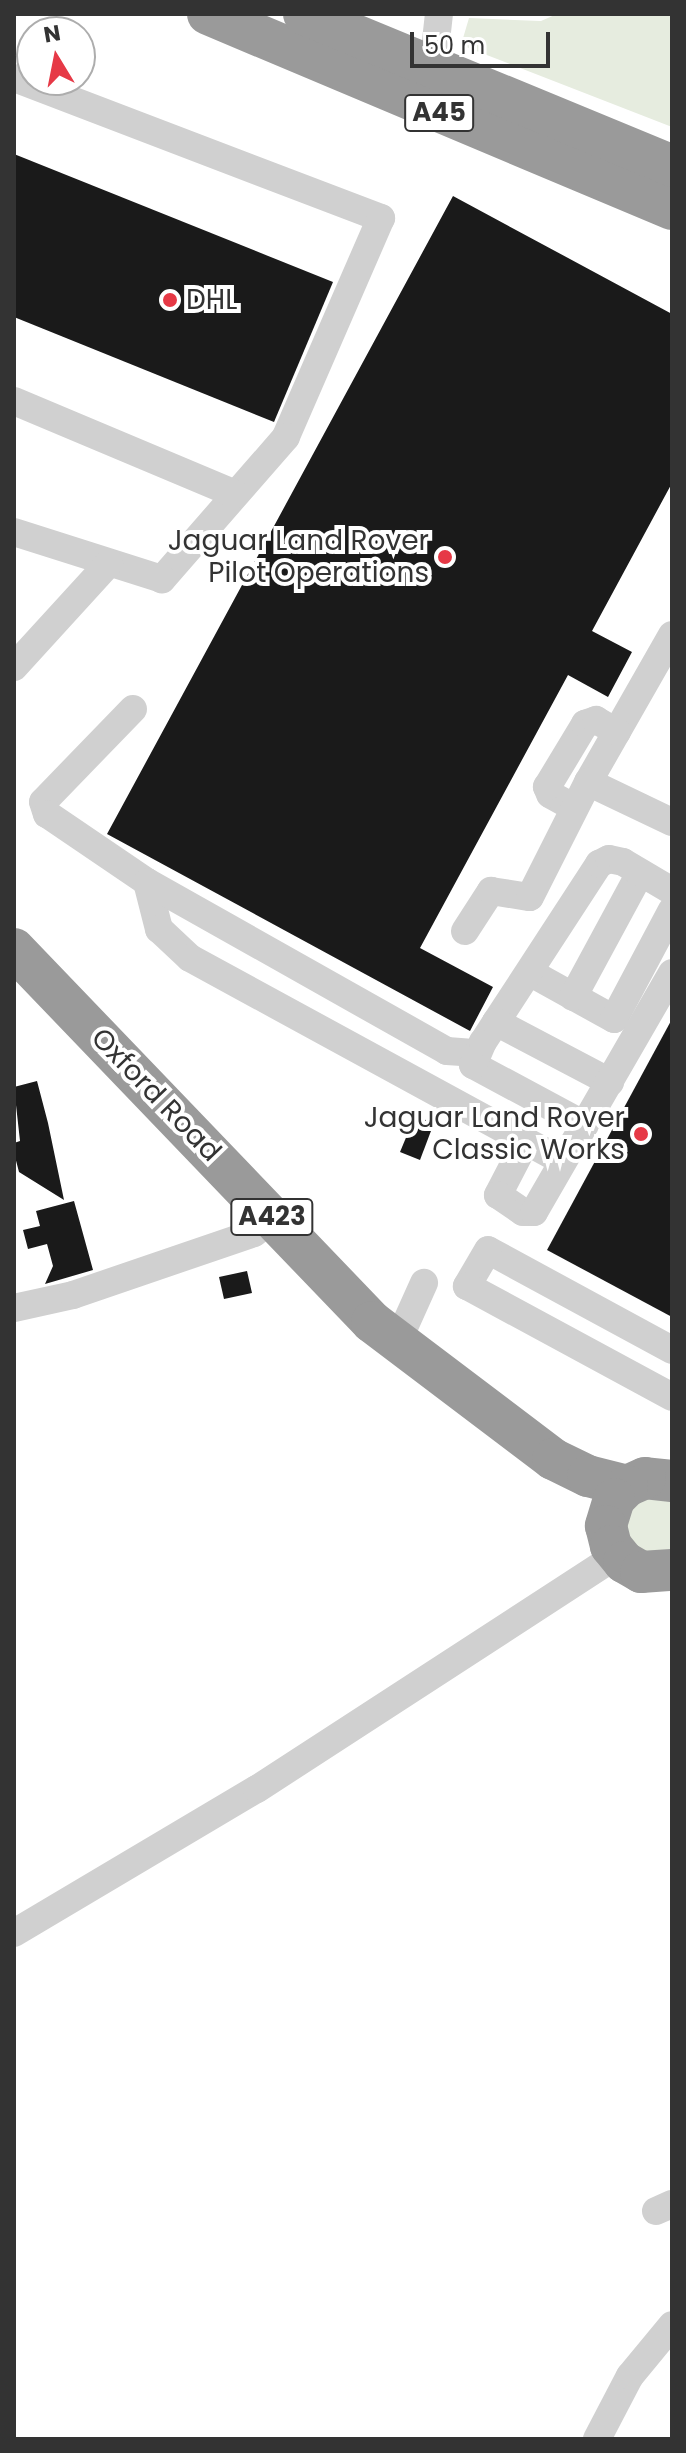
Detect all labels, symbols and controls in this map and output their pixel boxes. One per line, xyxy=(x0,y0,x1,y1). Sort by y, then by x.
north arrow xyxy=(16,16,96,96)
scale bar xyxy=(414,16,554,66)
text: N xyxy=(41,17,63,51)
text: 50 m xyxy=(424,29,485,62)
road number: A45 xyxy=(403,91,475,135)
place label: DHL xyxy=(186,283,237,317)
marker: DHL xyxy=(161,291,179,309)
place label: Jaguar Land Rover Pilot Operations xyxy=(168,524,429,590)
marker: Jaguar Land Rover Pilot Operations xyxy=(436,548,454,566)
street label: Oxford Road xyxy=(84,1021,228,1169)
place label: Jaguar Land Rover Classic Works xyxy=(364,1101,625,1167)
marker: Jaguar Land Rover Classic Works xyxy=(632,1125,650,1143)
road number: A423 xyxy=(230,1195,314,1239)

